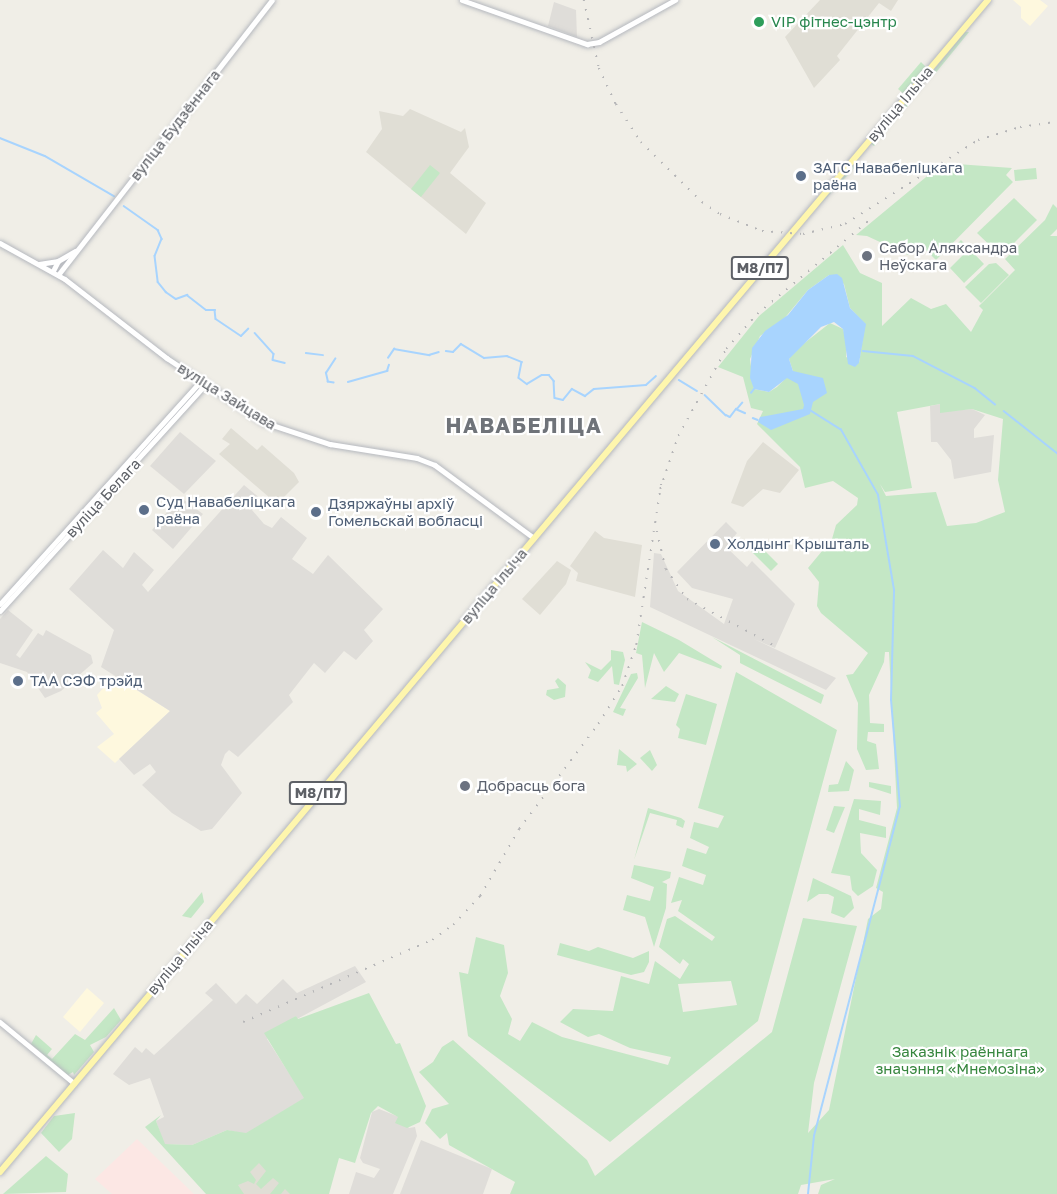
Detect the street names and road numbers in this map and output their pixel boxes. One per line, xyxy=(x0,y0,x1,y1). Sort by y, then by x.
street label: вуліца Ільіча xyxy=(863,63,937,145)
street label: вуліца Будзённага xyxy=(126,66,224,184)
road number: М8/П7 xyxy=(730,257,790,279)
street label: вуліца Зайцава xyxy=(174,358,280,434)
street label: вуліца Белага xyxy=(62,455,144,541)
street label: вуліца Ільіча xyxy=(457,545,531,627)
road number: М8/П7 xyxy=(288,782,348,804)
street label: вуліца Ільіча xyxy=(143,916,217,998)

